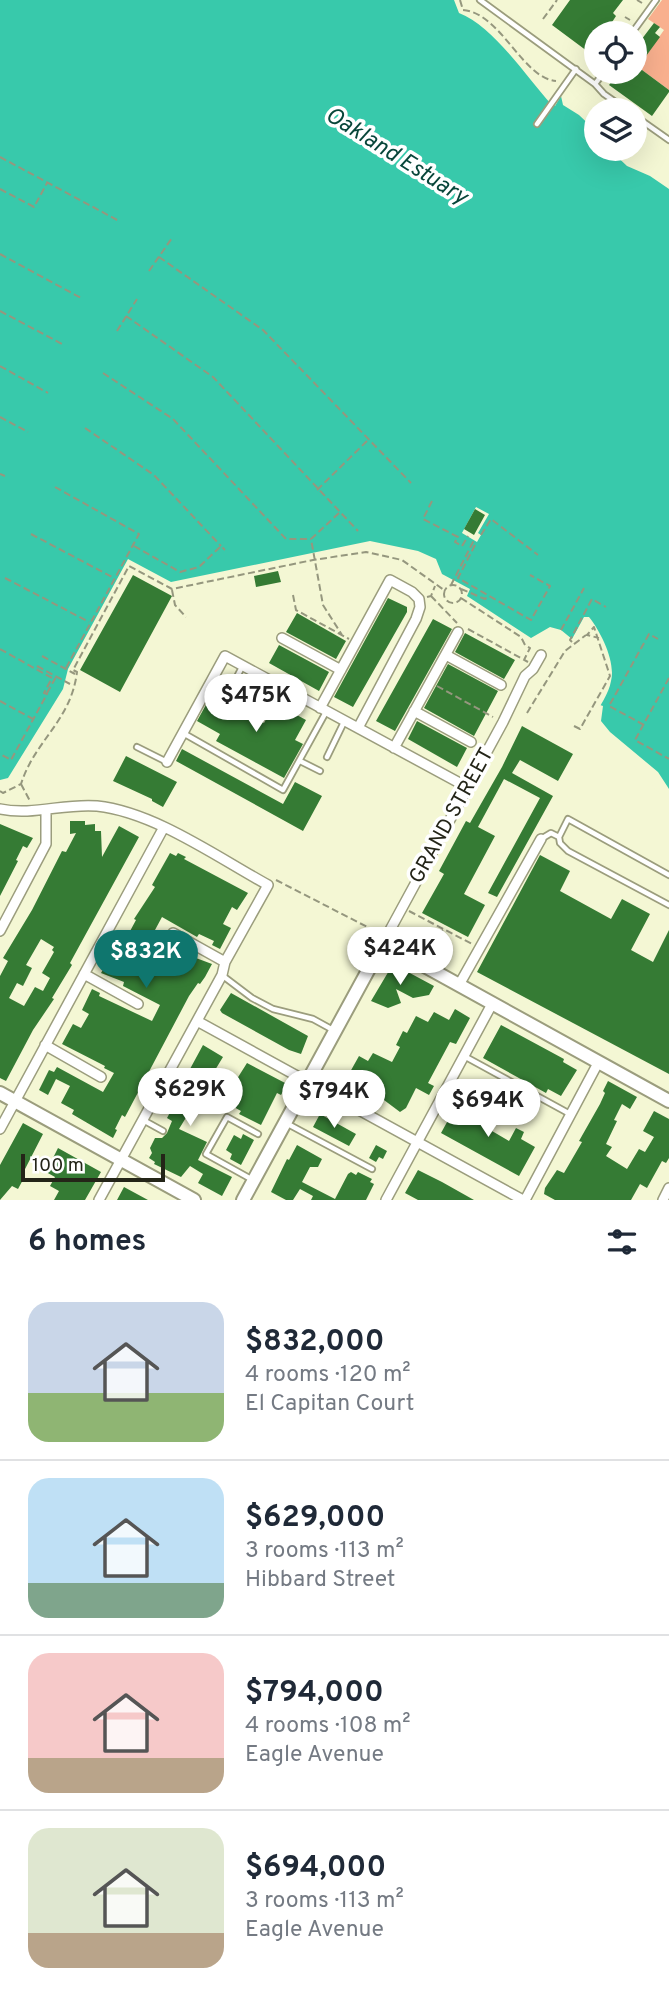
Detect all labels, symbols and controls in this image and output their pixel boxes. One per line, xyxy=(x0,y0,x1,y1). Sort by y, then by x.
map controls xyxy=(584,21,647,161)
button: locate xyxy=(584,21,647,84)
button: layers xyxy=(584,98,647,161)
water label: Oakland Estuary xyxy=(319,102,475,214)
pin: $475K xyxy=(207,674,305,734)
text: $475K xyxy=(220,682,292,711)
street label: GRAND STREET xyxy=(404,743,500,889)
pin: $424K xyxy=(351,928,449,987)
pin: $832K xyxy=(97,930,195,990)
text: $424K xyxy=(363,935,437,964)
text: $832K xyxy=(110,938,182,967)
pin: $629K xyxy=(141,1068,239,1128)
pin: $794K xyxy=(285,1070,383,1130)
text: $629K xyxy=(154,1076,226,1105)
text: $794K xyxy=(298,1078,370,1107)
pin: $694K xyxy=(439,1080,537,1139)
text: $694K xyxy=(451,1087,525,1116)
scale bar xyxy=(21,1151,164,1183)
text: 100 m xyxy=(32,1154,84,1178)
icon: filters xyxy=(603,1223,641,1261)
text: 6 homes xyxy=(28,1224,146,1261)
text: $832,000 xyxy=(245,1324,385,1361)
icon: home xyxy=(84,1330,168,1414)
text: 4 rooms · 120 m² xyxy=(245,1361,411,1390)
text: El Capitan Court xyxy=(245,1390,414,1419)
text: $629,000 xyxy=(245,1500,385,1537)
icon: home xyxy=(84,1506,168,1590)
text: 3 rooms · 113 m² xyxy=(245,1537,404,1566)
text: Hibbard Street xyxy=(245,1566,396,1595)
text: $794,000 xyxy=(245,1675,384,1712)
icon: home xyxy=(84,1681,168,1765)
text: 4 rooms · 108 m² xyxy=(245,1712,411,1741)
text: Eagle Avenue xyxy=(245,1741,384,1770)
text: $694,000 xyxy=(245,1850,386,1887)
icon: home xyxy=(84,1856,168,1940)
text: 3 rooms · 113 m² xyxy=(245,1887,404,1916)
text: Eagle Avenue xyxy=(245,1916,384,1945)

